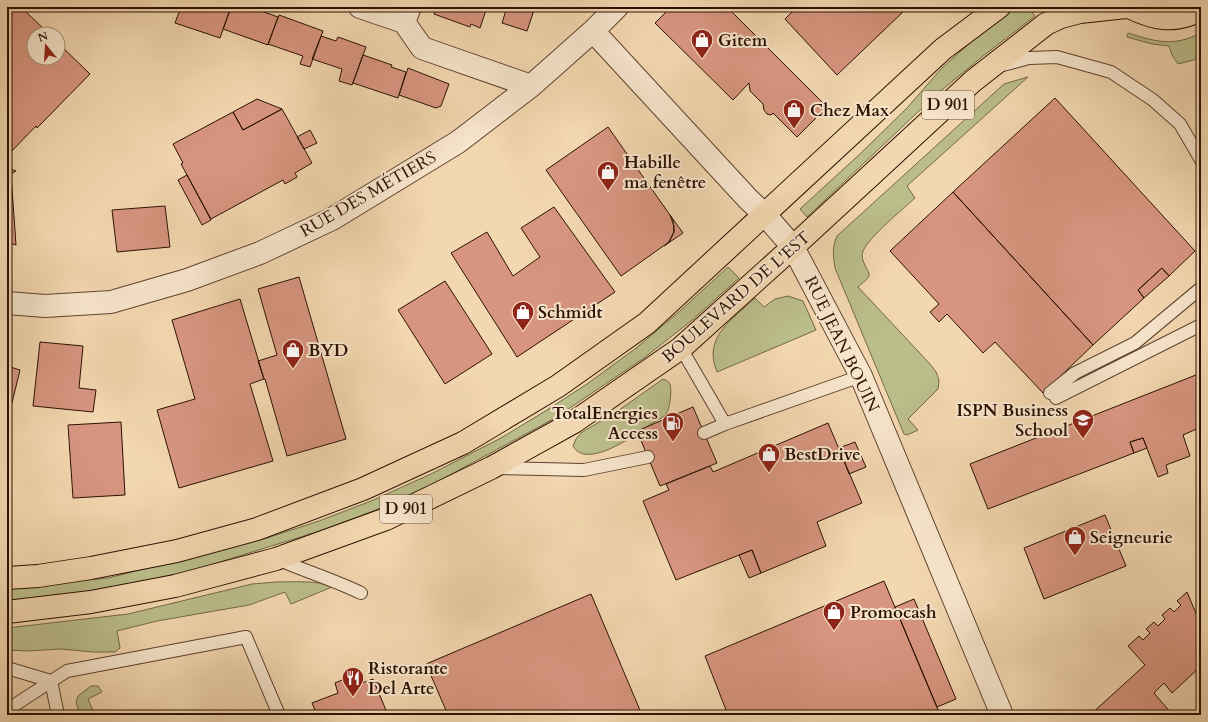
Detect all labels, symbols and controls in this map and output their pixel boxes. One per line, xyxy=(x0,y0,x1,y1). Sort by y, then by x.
north arrow xyxy=(26,26,66,66)
shop icon: Gitem xyxy=(689,27,715,60)
text: N xyxy=(36,28,50,46)
place label: Gitem xyxy=(718,29,768,52)
road number: D 901 xyxy=(922,91,974,119)
shop icon: Chez Max xyxy=(781,97,807,130)
place label: Chez Max xyxy=(810,99,890,122)
street label: RUE DES MÉTIERS xyxy=(296,146,440,242)
place label: Habille ma fenêtre xyxy=(624,151,706,194)
shop icon: Habille ma fenêtre xyxy=(595,159,621,192)
street label: BOULEVARD DE L'EST xyxy=(657,226,815,368)
street label: RUE JEAN BOUIN xyxy=(799,272,885,416)
shop icon: Schmidt xyxy=(510,299,536,332)
place label: Schmidt xyxy=(538,301,603,324)
shop icon: BYD xyxy=(280,337,306,370)
place label: BYD xyxy=(308,339,348,362)
place label: ISPN Business School xyxy=(956,399,1068,442)
place label: TotalEnergies Access xyxy=(552,402,658,445)
school or university icon: ISPN Business School xyxy=(1070,407,1096,440)
fuel station icon: TotalEnergies Access xyxy=(660,410,686,443)
shop icon: BestDrive xyxy=(756,441,782,474)
place label: BestDrive xyxy=(784,443,861,466)
road number: D 901 xyxy=(380,495,432,523)
shop icon: Seigneurie xyxy=(1062,524,1088,557)
place label: Seigneurie xyxy=(1090,526,1173,549)
shop icon: Promocash xyxy=(821,599,847,632)
place label: Promocash xyxy=(850,601,937,624)
place label: Ristorante Del Arte xyxy=(368,657,448,700)
restaurant icon: Ristorante Del Arte xyxy=(340,665,366,698)

